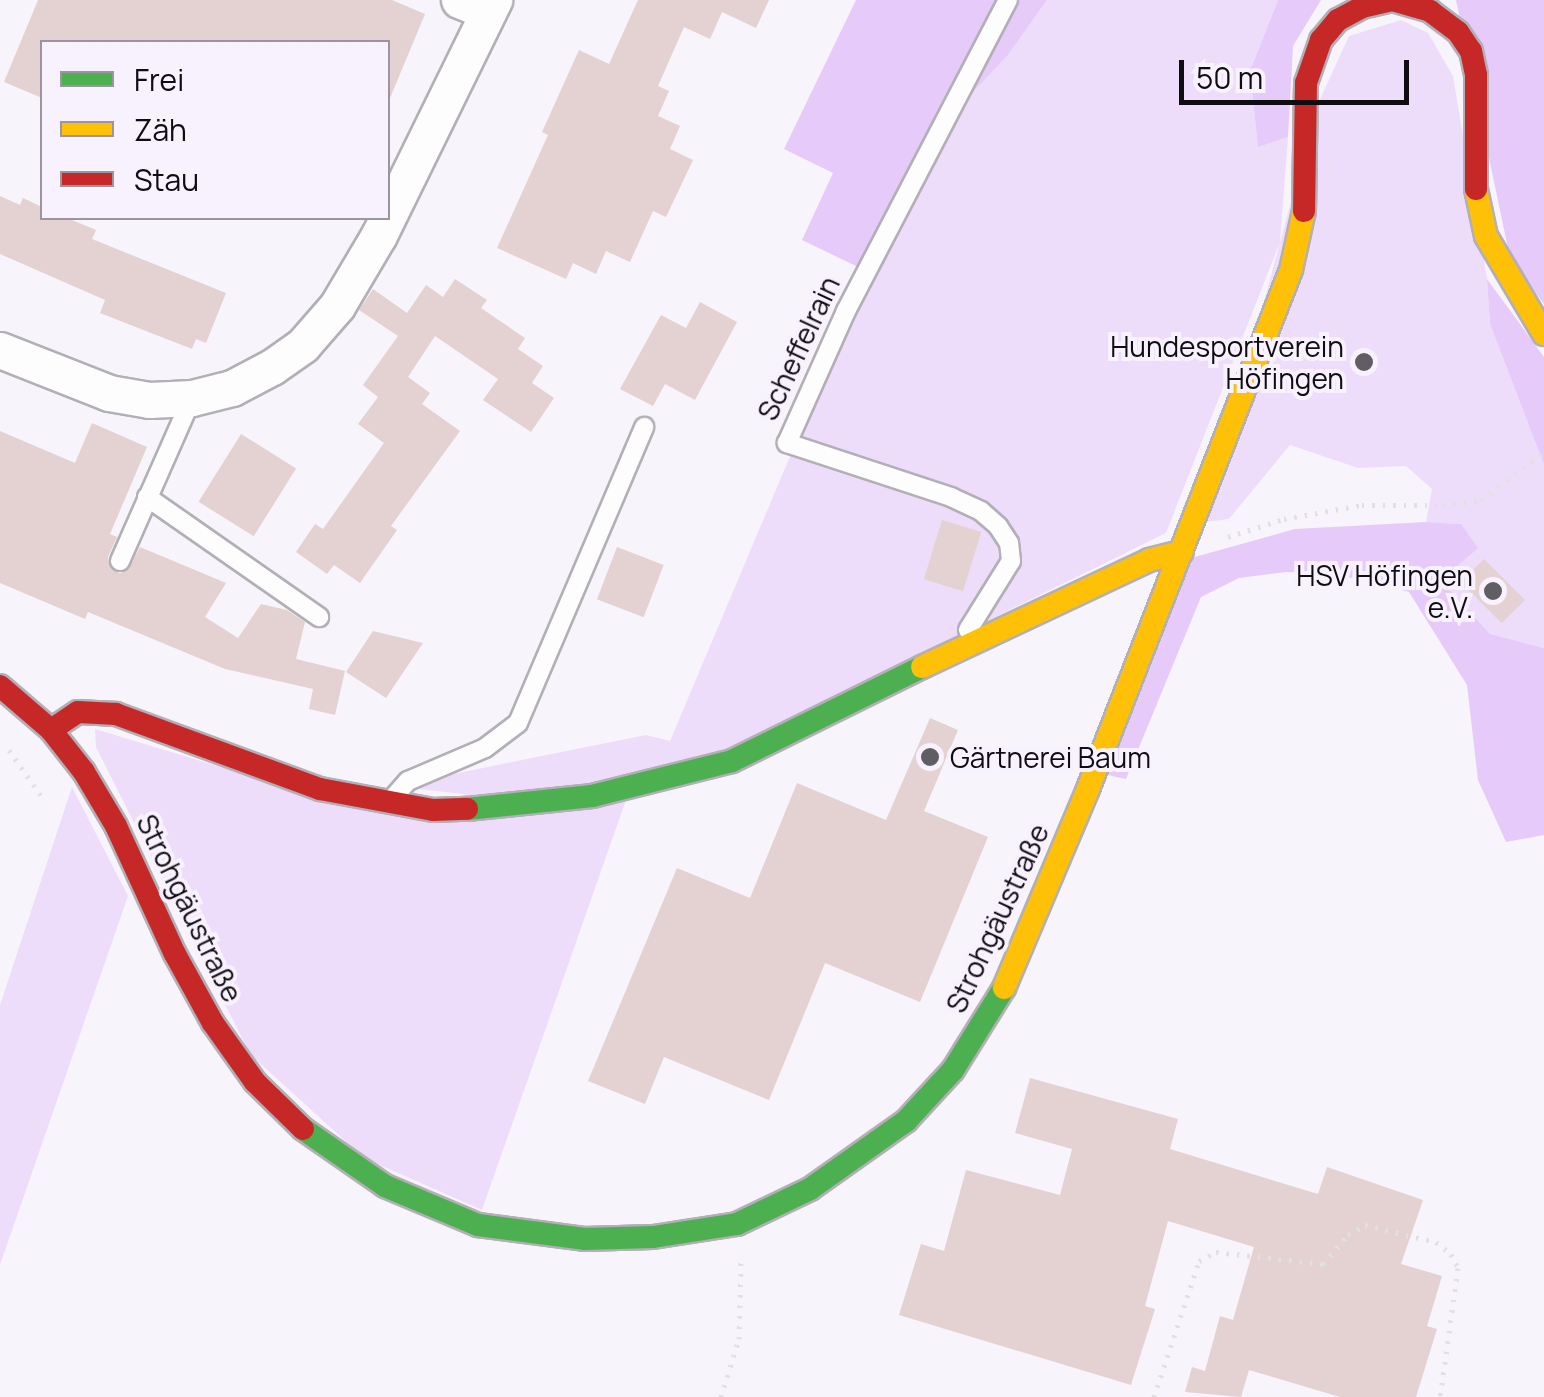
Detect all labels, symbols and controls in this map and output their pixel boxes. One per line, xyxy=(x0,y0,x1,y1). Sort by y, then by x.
legend xyxy=(40,40,390,220)
scale bar xyxy=(1184,40,1414,102)
text: 50 m xyxy=(1196,57,1263,98)
text: Frei xyxy=(134,59,184,100)
text: Zäh xyxy=(134,109,187,150)
text: Stau xyxy=(134,159,199,200)
street label: Scheffelrain xyxy=(750,271,846,425)
place label: Hundesportverein Höfingen xyxy=(1110,329,1344,395)
marker: Hundesportverein Höfingen xyxy=(1353,351,1375,373)
place label: HSV Höfingen e.V. xyxy=(1296,558,1473,624)
marker: HSV Höfingen e.V. xyxy=(1482,580,1504,602)
place label: Gärtnerei Baum xyxy=(950,740,1151,774)
marker: Gärtnerei Baum xyxy=(919,746,941,768)
street label: Strohgäustraße xyxy=(130,809,250,1007)
street label: Strohgäustraße xyxy=(939,818,1055,1018)

